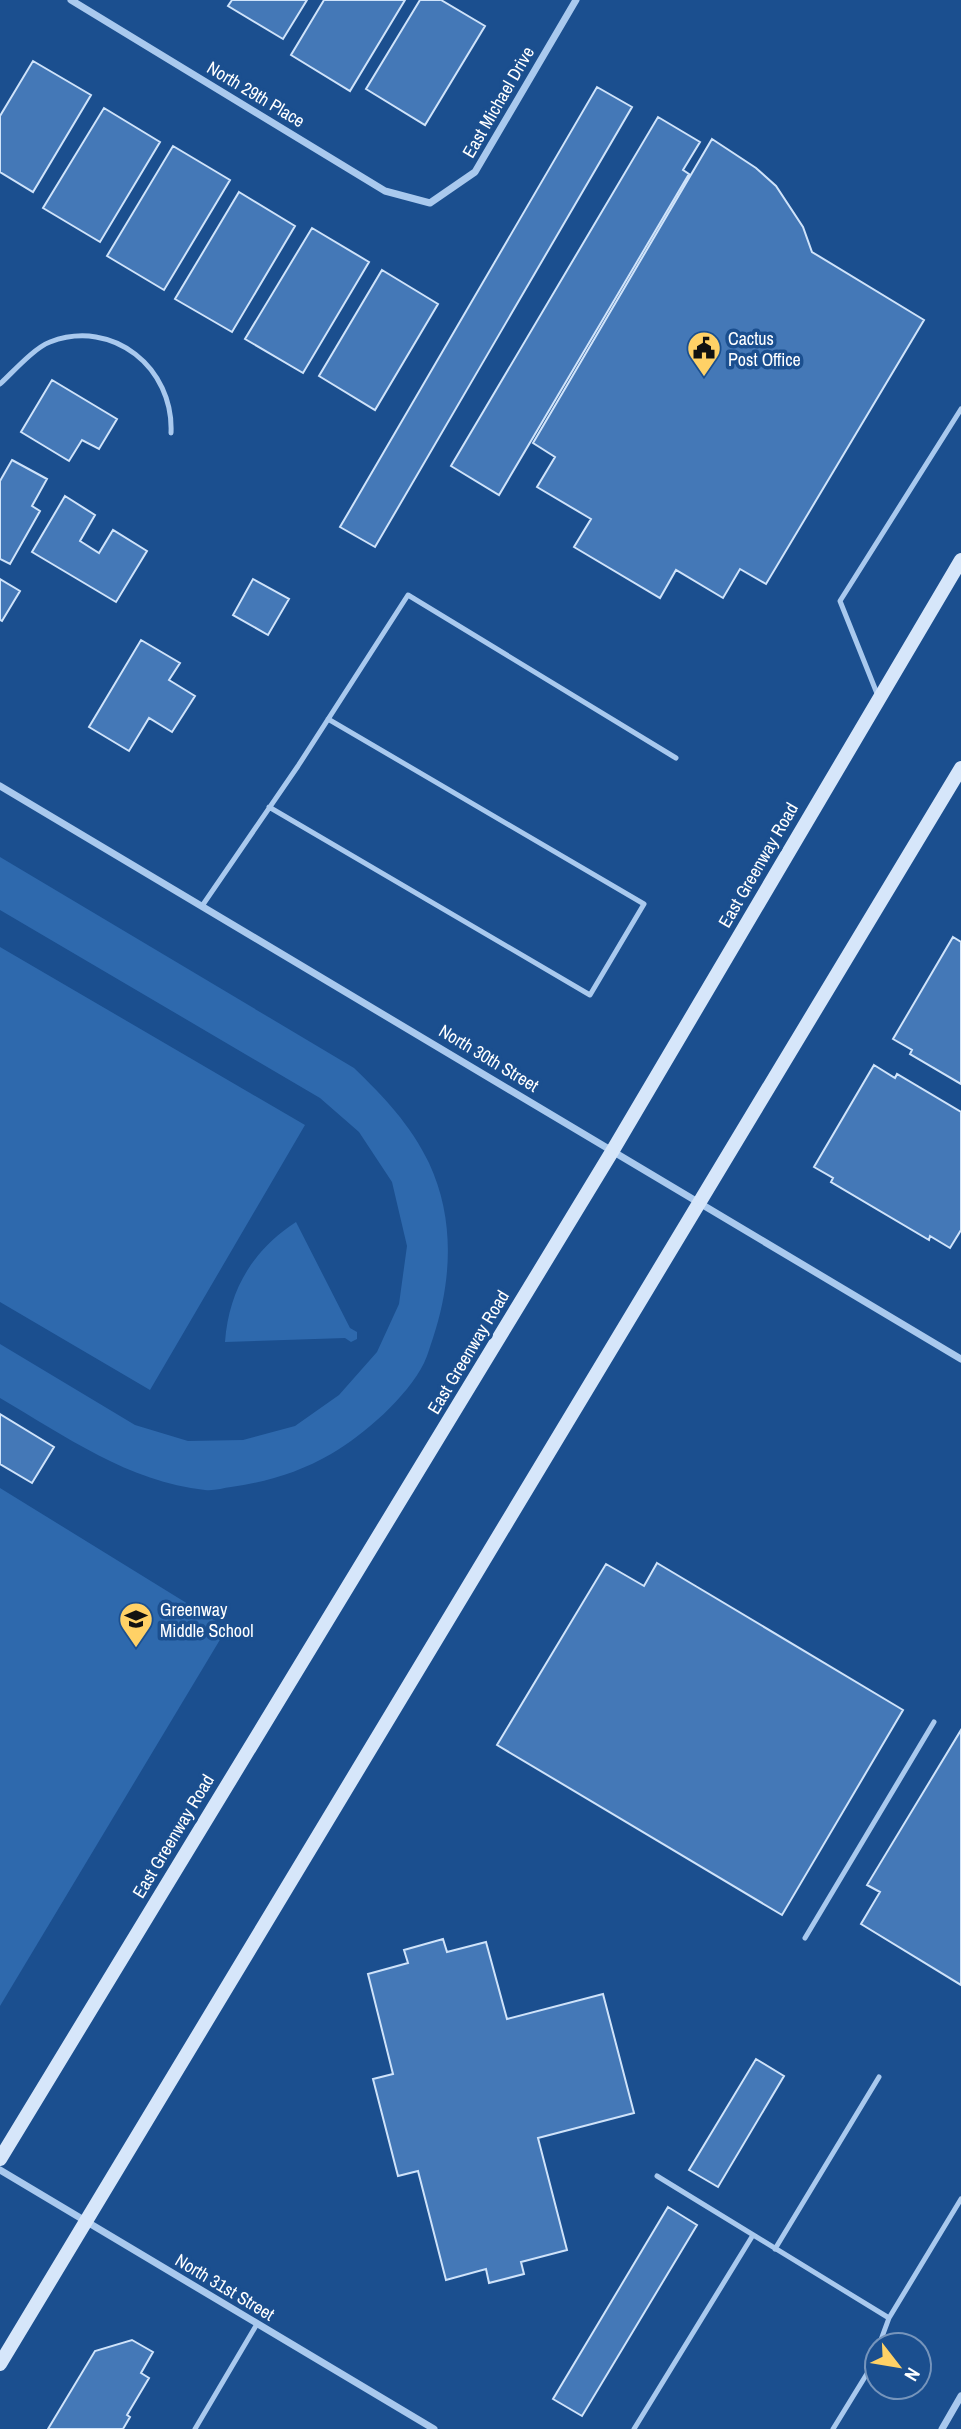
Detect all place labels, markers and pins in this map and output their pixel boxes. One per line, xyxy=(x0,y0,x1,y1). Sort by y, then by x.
place label: Cactus Post Office xyxy=(728,326,801,372)
public building icon: Cactus Post Office xyxy=(685,329,723,378)
place label: Greenway Middle School xyxy=(160,1597,254,1643)
school or university icon: Greenway Middle School xyxy=(117,1600,155,1649)

